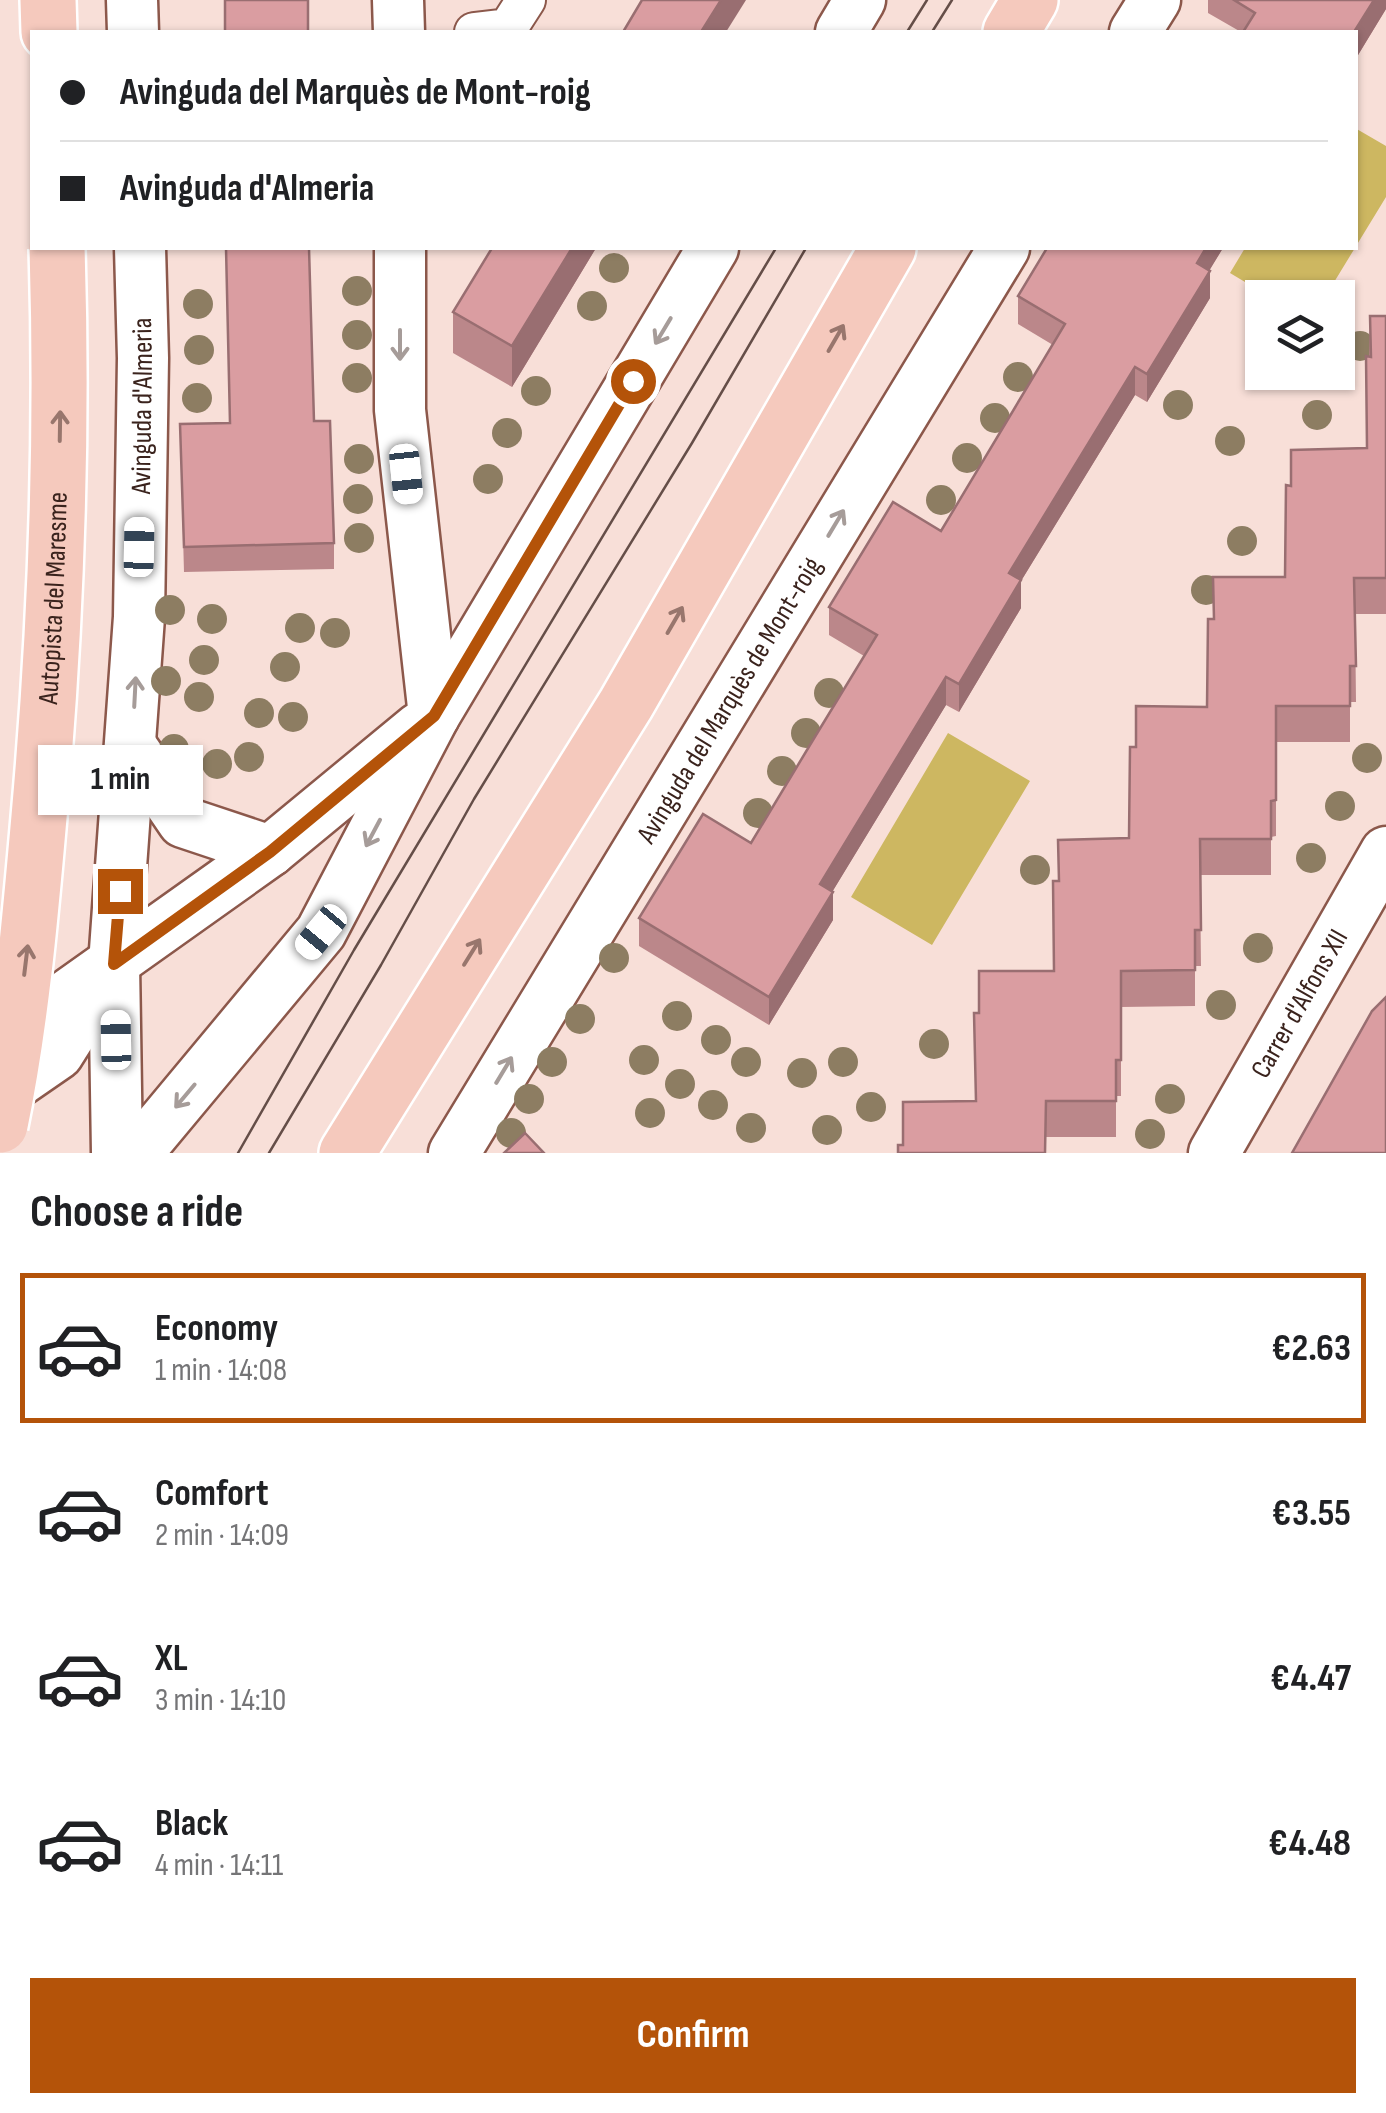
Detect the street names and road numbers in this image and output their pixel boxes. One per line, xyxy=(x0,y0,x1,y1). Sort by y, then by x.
street label: Avinguda d'Almeria xyxy=(124,317,160,495)
street label: Autopista del Maresme xyxy=(31,492,74,706)
street label: Avinguda del Marquès de Mont-roig xyxy=(629,551,829,850)
street label: Carrer d'Alfons XII xyxy=(1244,924,1355,1084)

